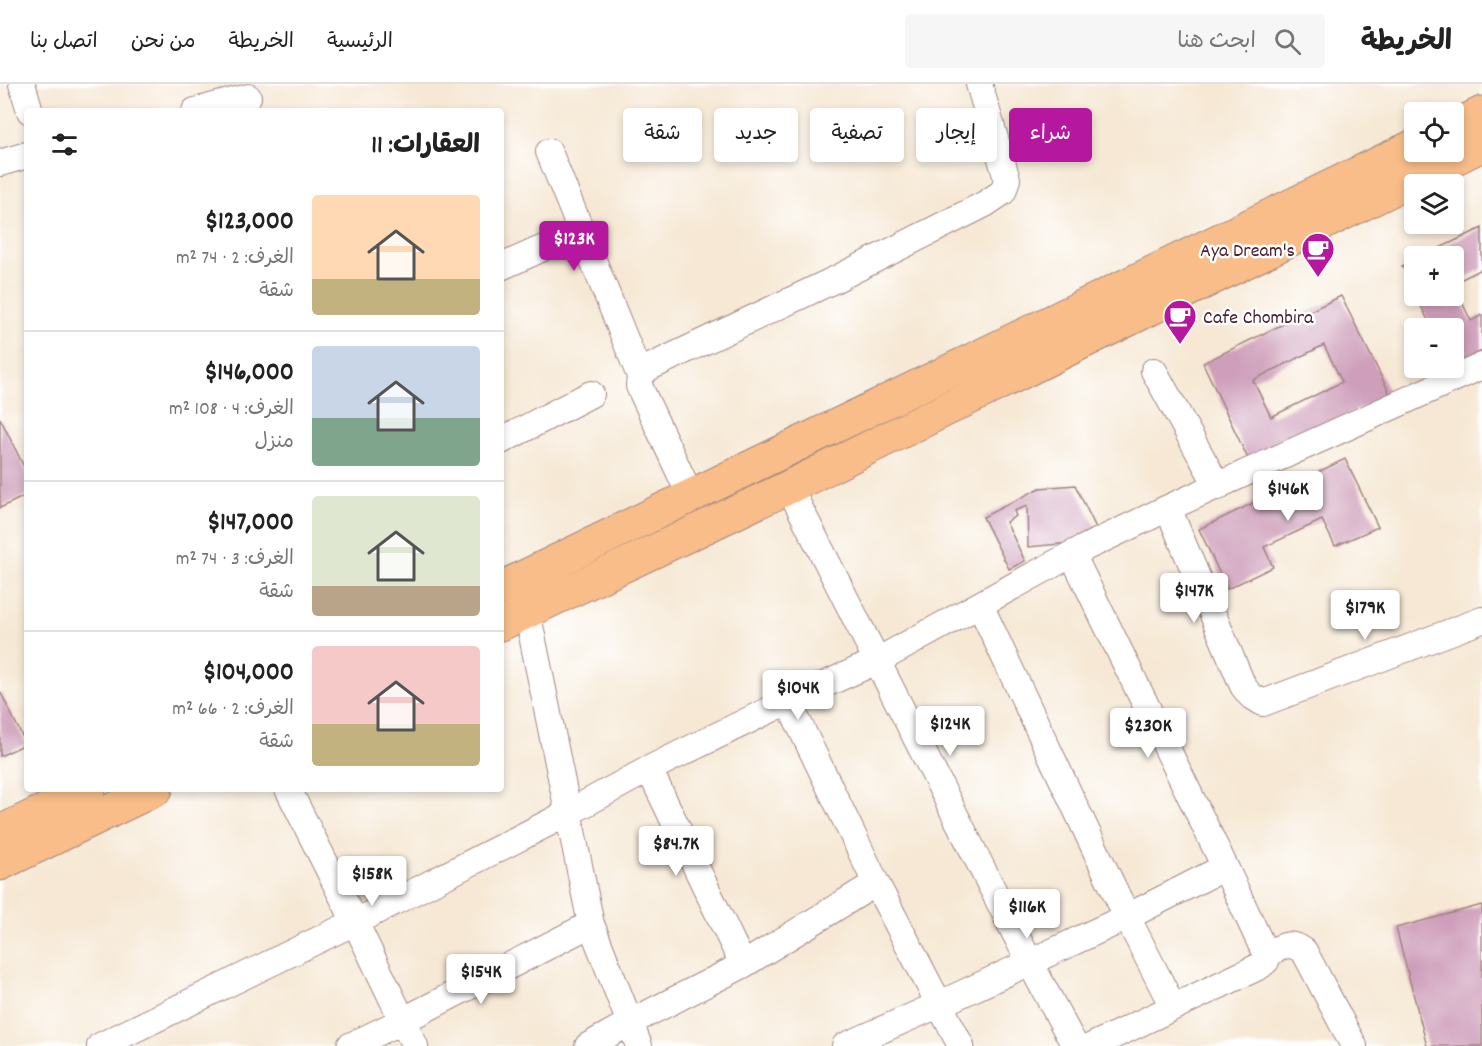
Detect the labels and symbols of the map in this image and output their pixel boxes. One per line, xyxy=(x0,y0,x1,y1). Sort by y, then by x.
pin: $123K xyxy=(532,221,616,272)
cafe icon: Aya Dream's xyxy=(1300,231,1336,278)
place label: Aya Dream's xyxy=(1200,238,1295,266)
cafe icon: Cafe Chombira xyxy=(1162,298,1198,345)
place label: Cafe Chombira xyxy=(1203,305,1314,333)
pin: $146K xyxy=(1246,471,1330,522)
pin: $147K xyxy=(1152,573,1236,624)
pin: $179K xyxy=(1323,590,1407,641)
pin: $104K xyxy=(756,670,840,721)
pin: $124K xyxy=(908,706,992,757)
pin: $230K xyxy=(1106,708,1190,759)
pin: $84.7K xyxy=(627,826,725,877)
pin: $158K xyxy=(330,856,414,907)
pin: $116K xyxy=(985,889,1069,940)
pin: $154K xyxy=(439,954,523,1005)

